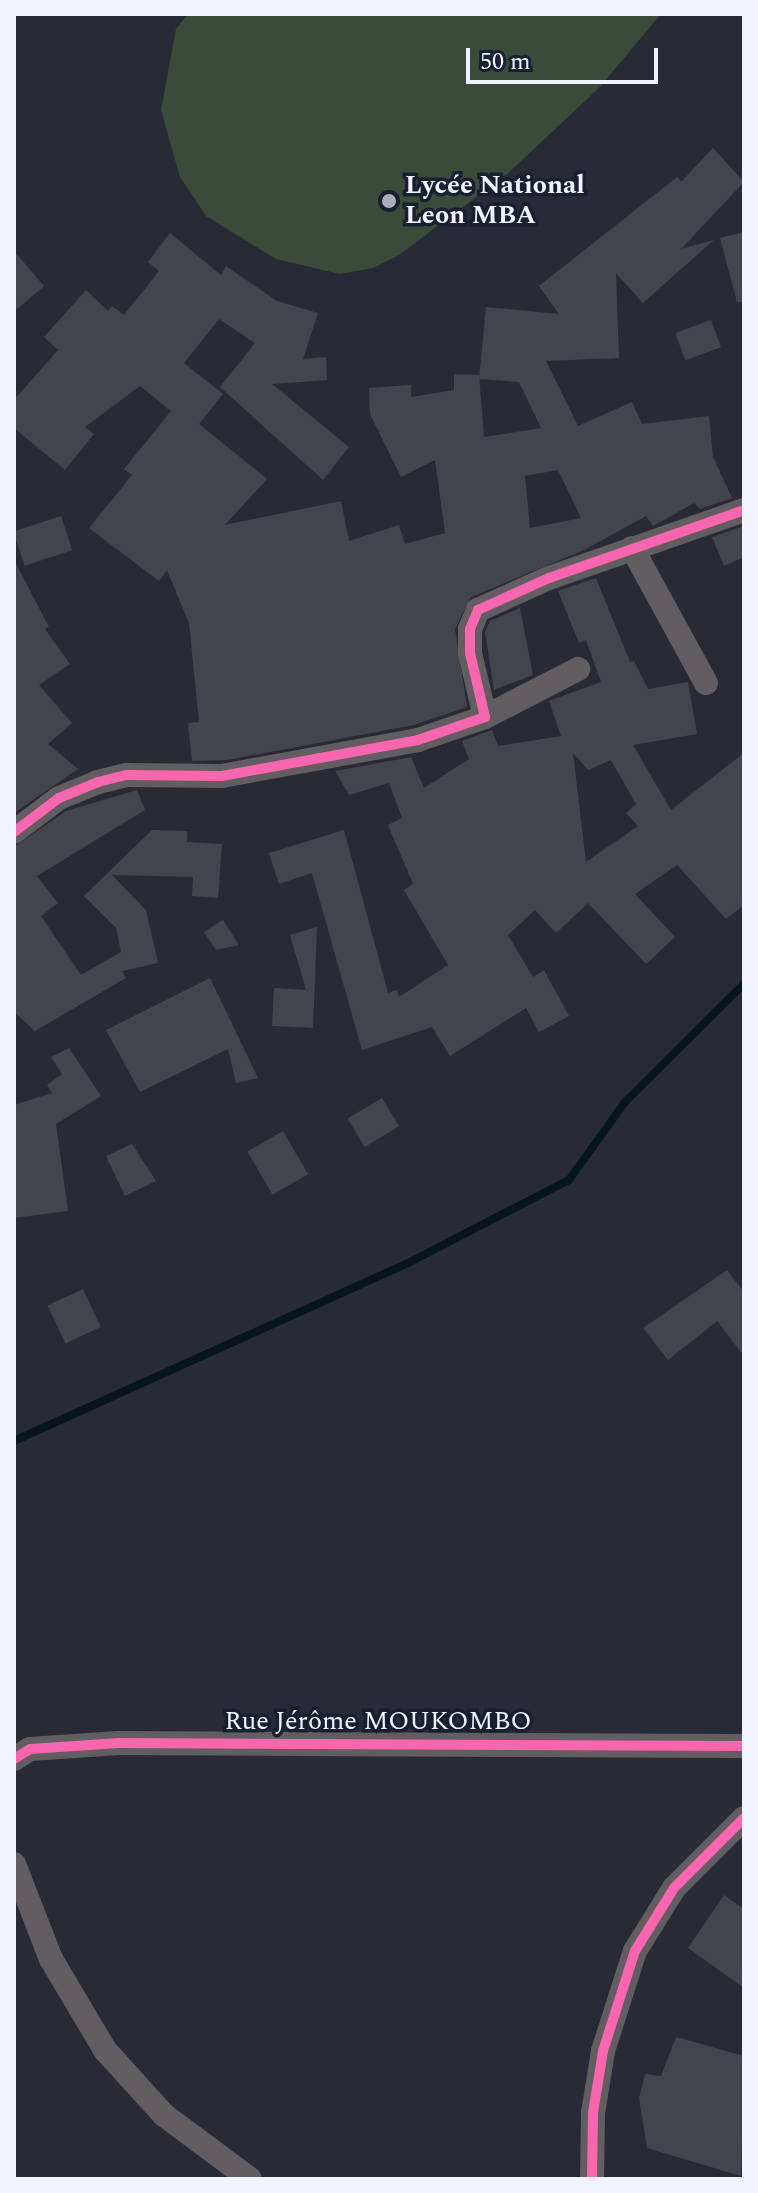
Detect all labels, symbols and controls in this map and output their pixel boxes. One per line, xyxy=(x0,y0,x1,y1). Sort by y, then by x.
scale bar xyxy=(470,32,662,82)
text: 50 m xyxy=(480,44,531,80)
place label: Lycée National Leon MBA xyxy=(405,170,585,232)
marker: Lycée National Leon MBA xyxy=(380,192,398,210)
street label: Rue Jérôme MOUKOMBO xyxy=(225,1706,531,1738)

